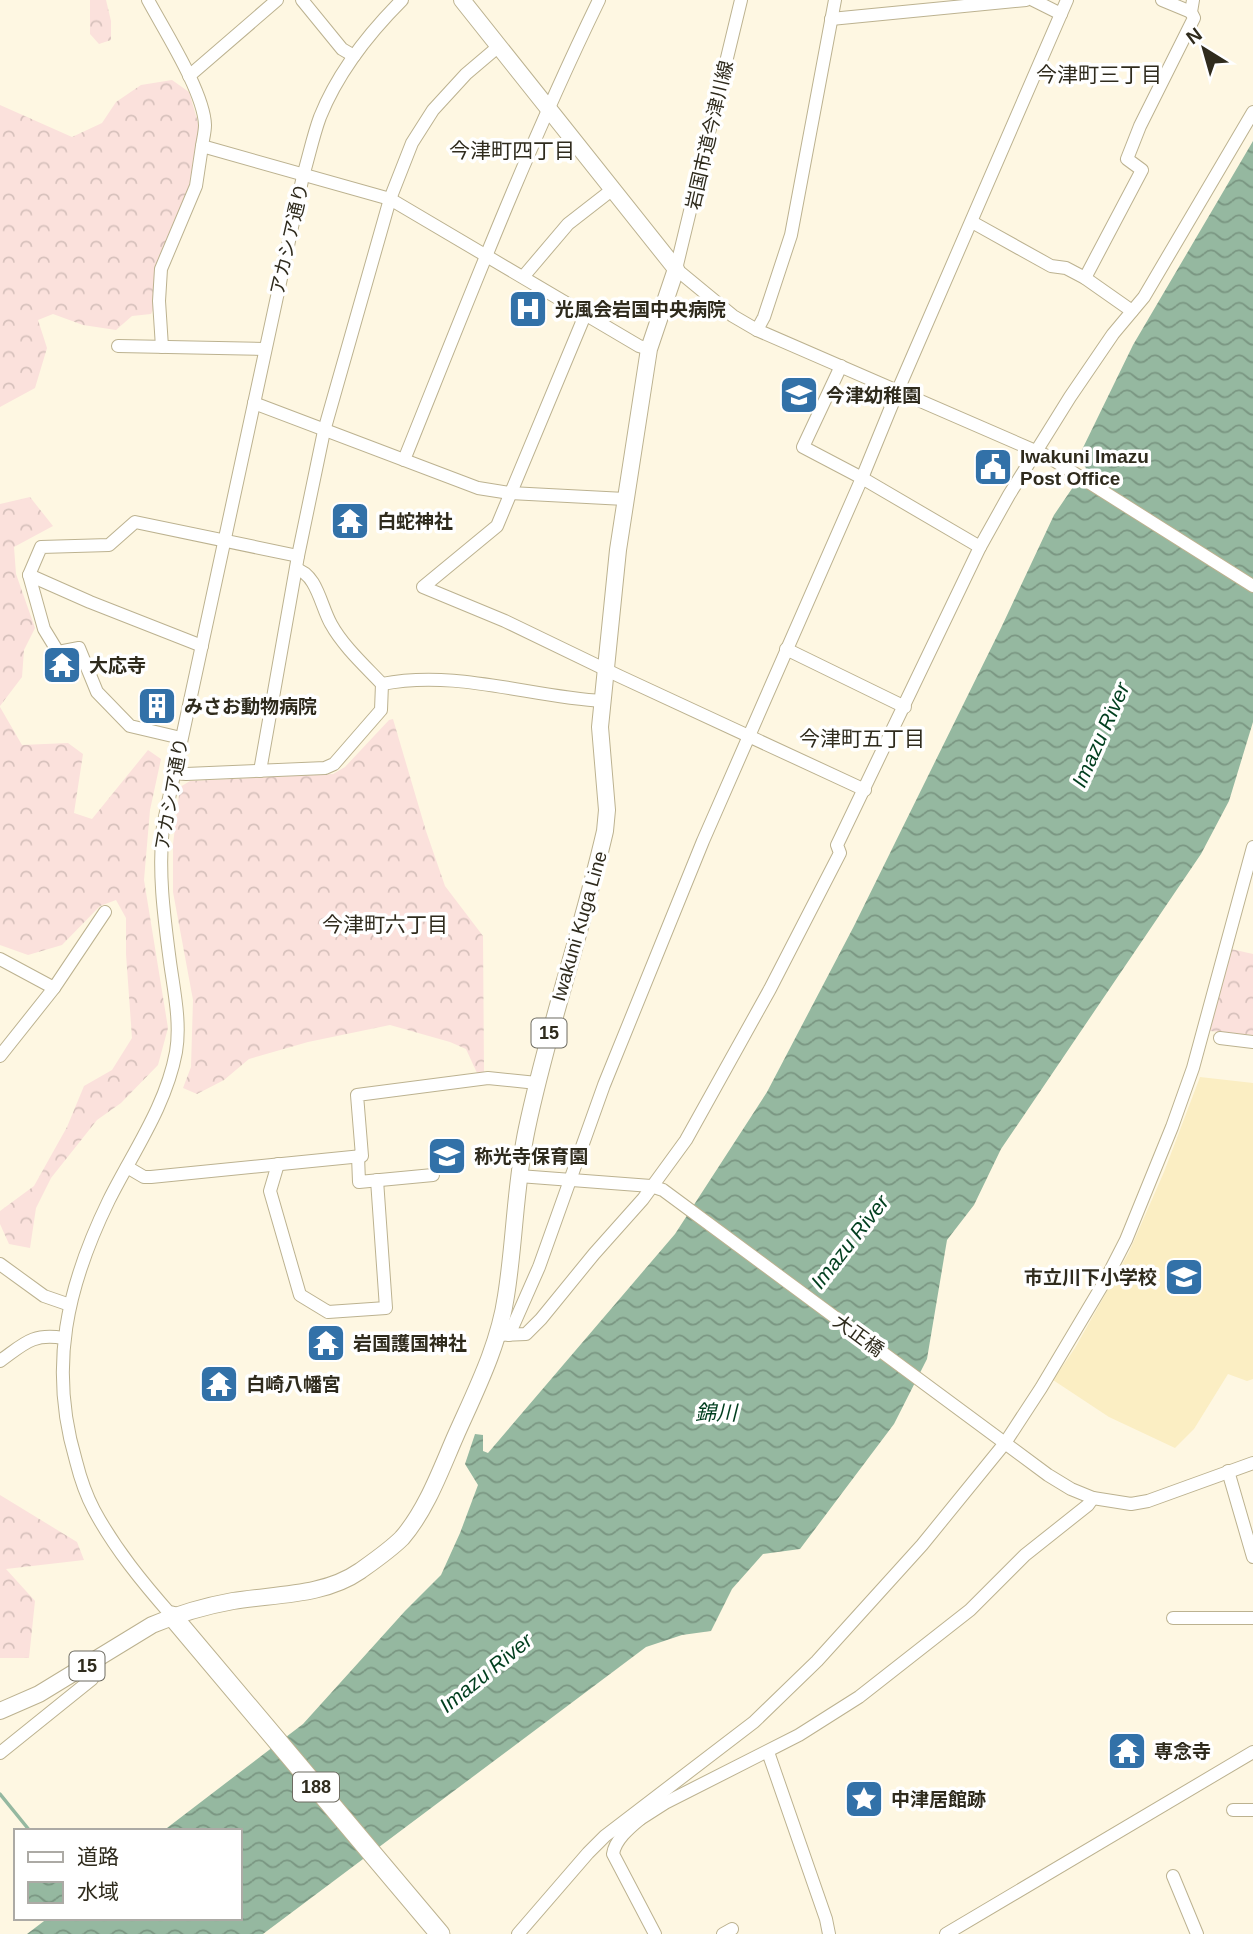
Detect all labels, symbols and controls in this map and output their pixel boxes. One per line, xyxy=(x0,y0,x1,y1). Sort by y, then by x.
north arrow xyxy=(1169,14,1239,84)
text: N xyxy=(1182,23,1206,48)
street label: 岩国市道今津川線 xyxy=(682,59,737,212)
district label: 今津町三丁目 xyxy=(1036,63,1162,86)
district label: 今津町四丁目 xyxy=(449,139,575,162)
street label: アカシア通り xyxy=(266,181,313,297)
hospital icon: 光風会岩国中央病院 xyxy=(507,288,549,330)
place label: 光風会岩国中央病院 xyxy=(555,299,726,320)
school or university icon: 今津幼稚園 xyxy=(778,374,820,416)
place label: 今津幼稚園 xyxy=(826,385,921,406)
public building icon: Iwakuni Imazu Post Office xyxy=(972,446,1014,488)
place label: Iwakuni Imazu Post Office xyxy=(1020,446,1149,489)
temple icon: 白蛇神社 xyxy=(329,500,371,542)
place label: 白蛇神社 xyxy=(377,511,453,532)
temple icon: 大応寺 xyxy=(41,644,83,686)
place label: 大応寺 xyxy=(89,655,146,676)
water label: Imazu River xyxy=(1067,678,1134,791)
building icon: みさお動物病院 xyxy=(136,685,178,727)
place label: みさお動物病院 xyxy=(184,696,317,717)
district label: 今津町五丁目 xyxy=(799,727,925,750)
street label: アカシア通り xyxy=(151,736,192,852)
street label: Iwakuni Kuga Line xyxy=(548,849,611,1004)
district label: 今津町六丁目 xyxy=(322,913,448,936)
road number: 15 xyxy=(532,1018,566,1048)
school or university icon: 称光寺保育園 xyxy=(426,1135,468,1177)
place label: 称光寺保育園 xyxy=(474,1146,588,1167)
water label: Imazu River xyxy=(806,1190,894,1293)
school or university icon: 市立川下小学校 xyxy=(1163,1256,1205,1298)
place label: 市立川下小学校 xyxy=(1024,1267,1157,1288)
street label: 大正橋 xyxy=(829,1310,888,1361)
temple icon: 岩国護国神社 xyxy=(305,1322,347,1364)
place label: 岩国護国神社 xyxy=(353,1333,467,1354)
temple icon: 白崎八幡宮 xyxy=(198,1363,240,1405)
place label: 白崎八幡宮 xyxy=(246,1374,341,1395)
water label: 錦川 xyxy=(695,1401,739,1424)
water label: Imazu River xyxy=(435,1628,537,1717)
road number: 15 xyxy=(70,1652,104,1680)
temple icon: 専念寺 xyxy=(1106,1730,1148,1772)
place label: 専念寺 xyxy=(1154,1741,1211,1762)
road number: 188 xyxy=(293,1772,339,1801)
place icon: 中津居館跡 xyxy=(843,1778,885,1820)
place label: 中津居館跡 xyxy=(891,1789,986,1810)
legend xyxy=(14,1829,242,1920)
text: 道路 xyxy=(77,1845,119,1868)
text: 水域 xyxy=(77,1880,119,1903)

